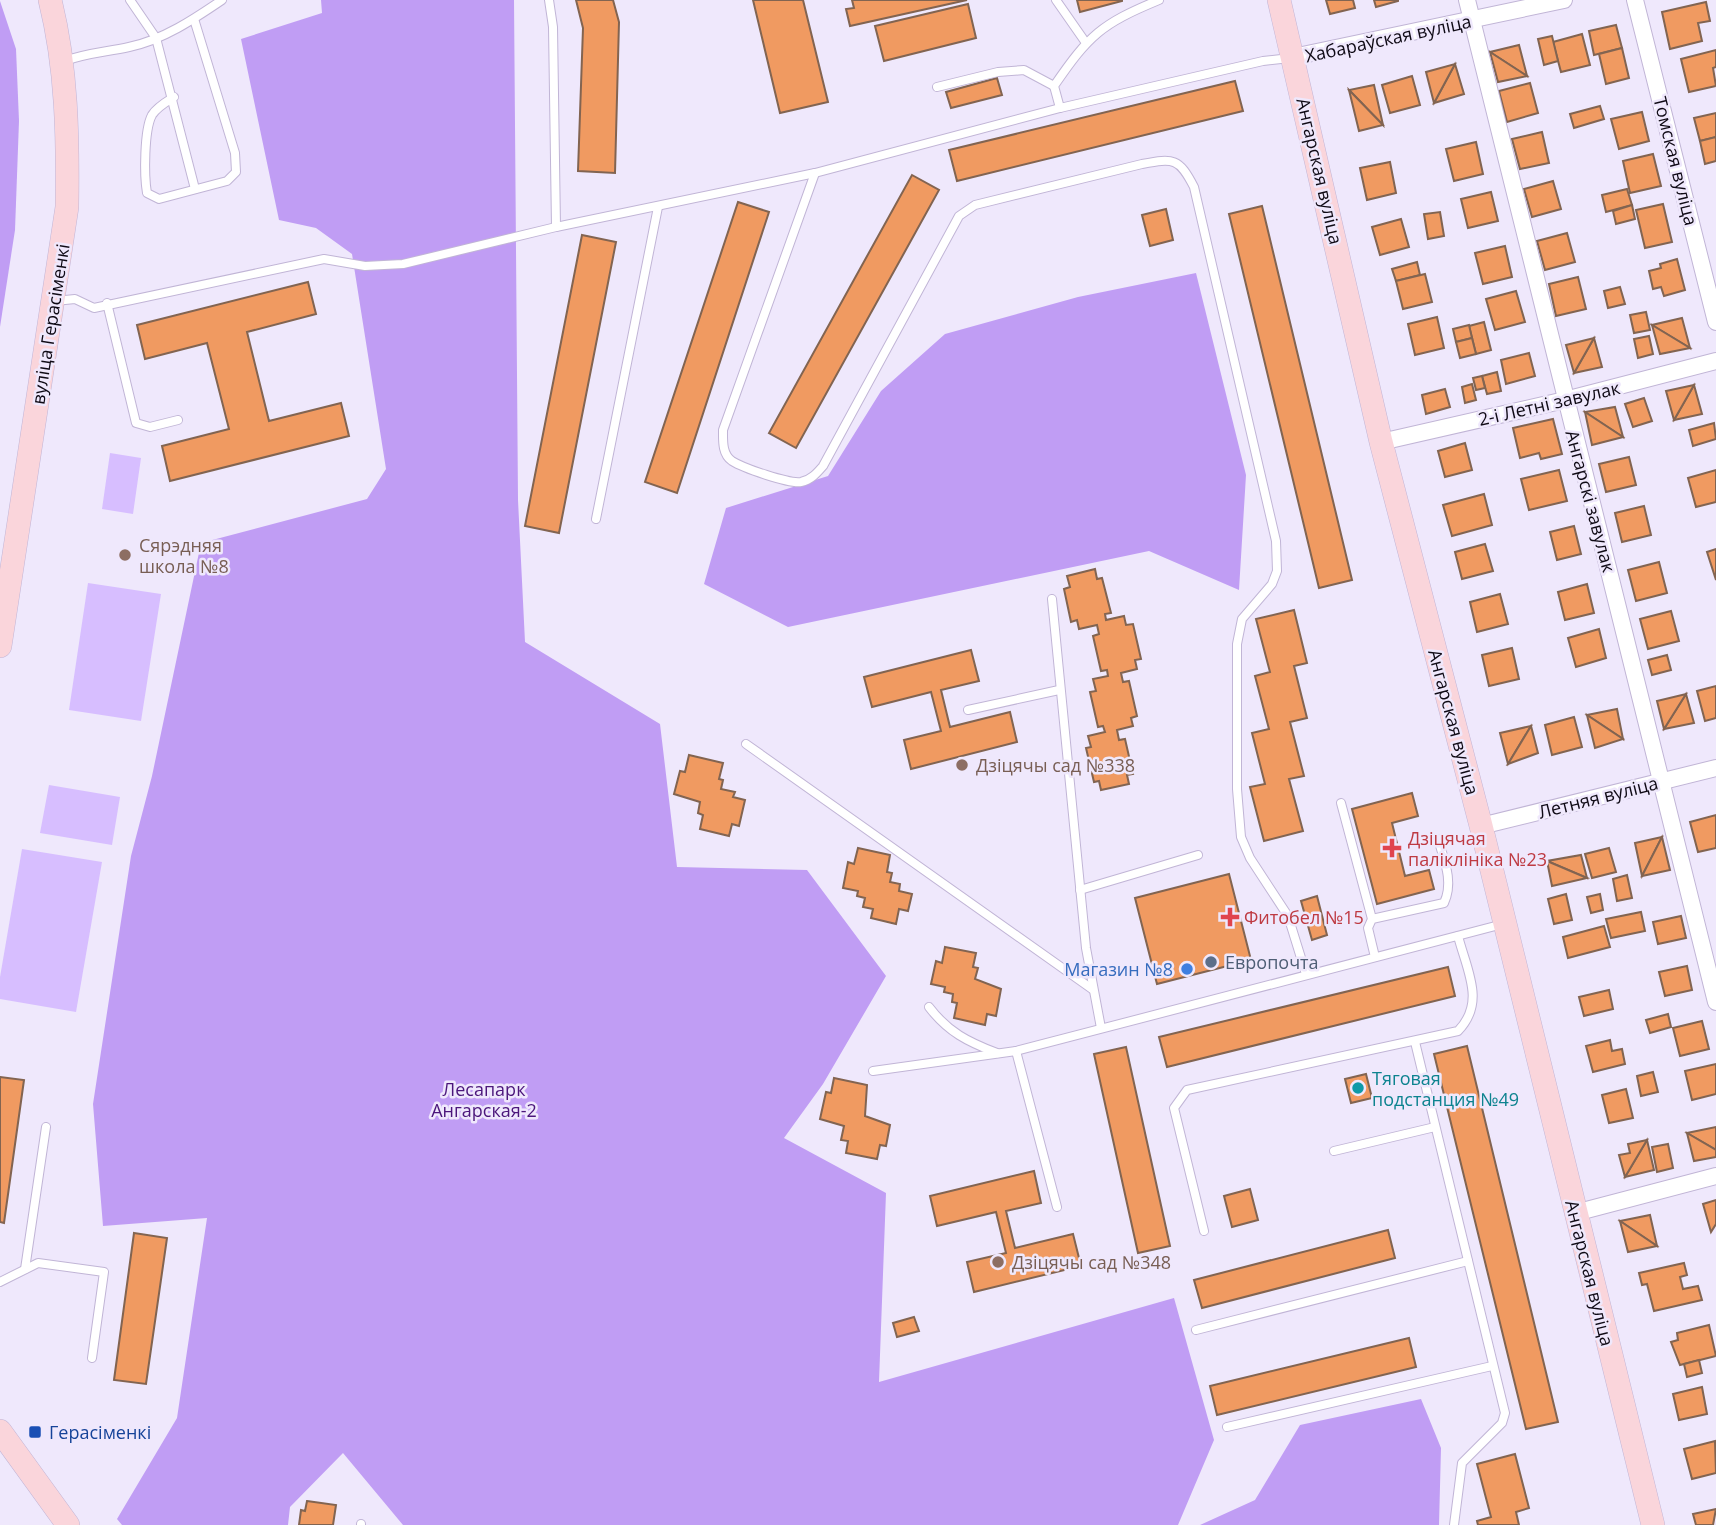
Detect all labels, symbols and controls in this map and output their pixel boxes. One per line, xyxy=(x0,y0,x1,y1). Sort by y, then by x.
street label: Хабараўская вуліца xyxy=(1303,9,1473,67)
street label: Томская вуліца xyxy=(1648,94,1704,228)
street label: Ангарская вуліца xyxy=(1291,95,1349,247)
street label: вуліца Герасіменкі xyxy=(25,242,75,406)
street label: 2-і Летні завулак xyxy=(1476,375,1623,431)
street label: Ангарскі завулак xyxy=(1560,427,1622,575)
place label: Сярэдняя школа №8 xyxy=(139,533,229,578)
marker: Сярэдняя школа №8 xyxy=(117,547,133,563)
street label: Ангарская вуліца xyxy=(1423,647,1485,797)
place label: Дзіцячы сад №338 xyxy=(976,753,1135,777)
marker: Дзіцячы сад №338 xyxy=(954,757,970,773)
street label: Летняя вуліца xyxy=(1536,771,1660,823)
place label: Дзіцячая паліклініка №23 xyxy=(1408,826,1547,871)
marker: Дзіцячая паліклініка №23 xyxy=(1382,838,1402,858)
place label: Фитобел №15 xyxy=(1244,905,1364,929)
marker: Фитобел №15 xyxy=(1222,909,1238,925)
place label: Европочта xyxy=(1225,950,1319,974)
marker: Европочта xyxy=(1203,954,1219,970)
place label: Магазин №8 xyxy=(1064,957,1173,981)
marker: Магазин №8 xyxy=(1179,961,1195,977)
place label: Тяговая подстанция №49 xyxy=(1372,1066,1519,1111)
park label: Лесапарк Ангарская-2 xyxy=(431,1077,537,1122)
marker: Тяговая подстанция №49 xyxy=(1350,1080,1366,1096)
street label: Ангарская вуліца xyxy=(1560,1198,1620,1348)
place label: Дзіцячы сад №348 xyxy=(1012,1250,1171,1274)
marker: Дзіцячы сад №348 xyxy=(990,1254,1006,1270)
place label: Герасіменкі xyxy=(49,1420,151,1444)
marker: Герасіменкі xyxy=(27,1424,43,1440)

